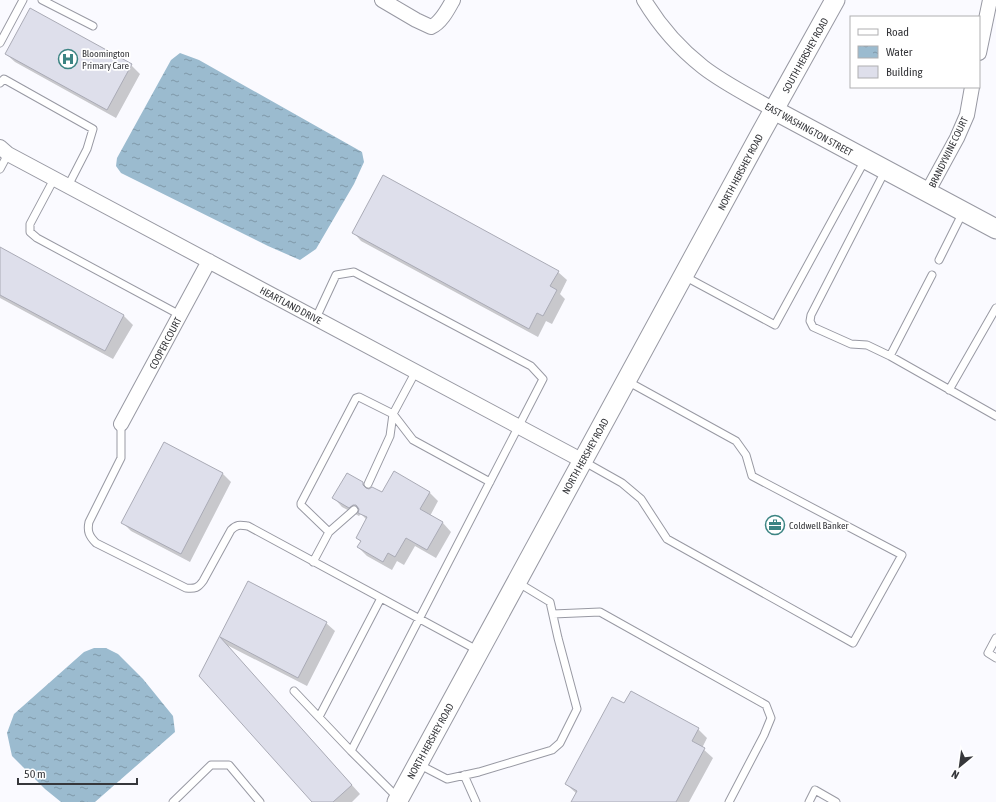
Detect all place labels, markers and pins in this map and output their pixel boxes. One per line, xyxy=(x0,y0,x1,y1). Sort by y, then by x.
hospital icon: Bloomington Primary Care xyxy=(57,48,79,70)
place label: Bloomington Primary Care xyxy=(82,48,130,71)
office icon: Coldwell Banker xyxy=(764,514,786,536)
place label: Coldwell Banker xyxy=(789,520,850,531)

